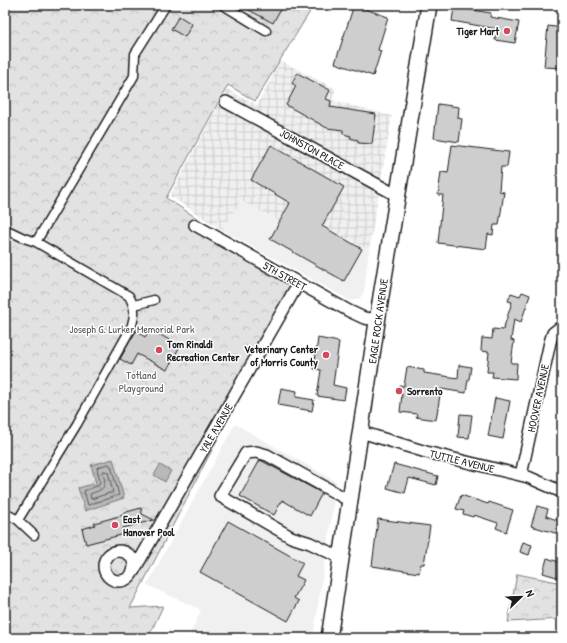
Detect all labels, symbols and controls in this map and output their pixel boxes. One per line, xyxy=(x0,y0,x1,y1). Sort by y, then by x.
place label: Tiger Mart xyxy=(455,24,500,39)
marker: Tiger Mart xyxy=(502,26,512,36)
street label: JOHNSTON PLACE xyxy=(277,126,347,173)
street label: 5TH STREET xyxy=(261,258,310,294)
street label: EAGLE ROCK AVENUE xyxy=(365,278,391,364)
park label: Joseph G. Lurker Memorial Park xyxy=(69,322,195,336)
place label: Tom Rinaldi Recreation Center xyxy=(166,337,240,364)
place label: Veterinary Center of Morris County xyxy=(244,342,319,370)
marker: Tom Rinaldi Recreation Center xyxy=(154,345,164,355)
marker: Veterinary Center of Morris County xyxy=(321,350,331,360)
street label: HOOVER AVENUE xyxy=(524,363,552,433)
park label: Totland Playground xyxy=(119,368,164,395)
place label: Sorrento xyxy=(407,384,443,398)
marker: Sorrento xyxy=(394,386,404,396)
street label: YALE AVENUE xyxy=(196,401,236,455)
street label: TUTTLE AVENUE xyxy=(428,446,496,476)
place label: East Hanover Pool xyxy=(123,512,176,539)
marker: East Hanover Pool xyxy=(110,520,120,530)
north arrow xyxy=(501,577,541,617)
text: N xyxy=(523,588,538,599)

